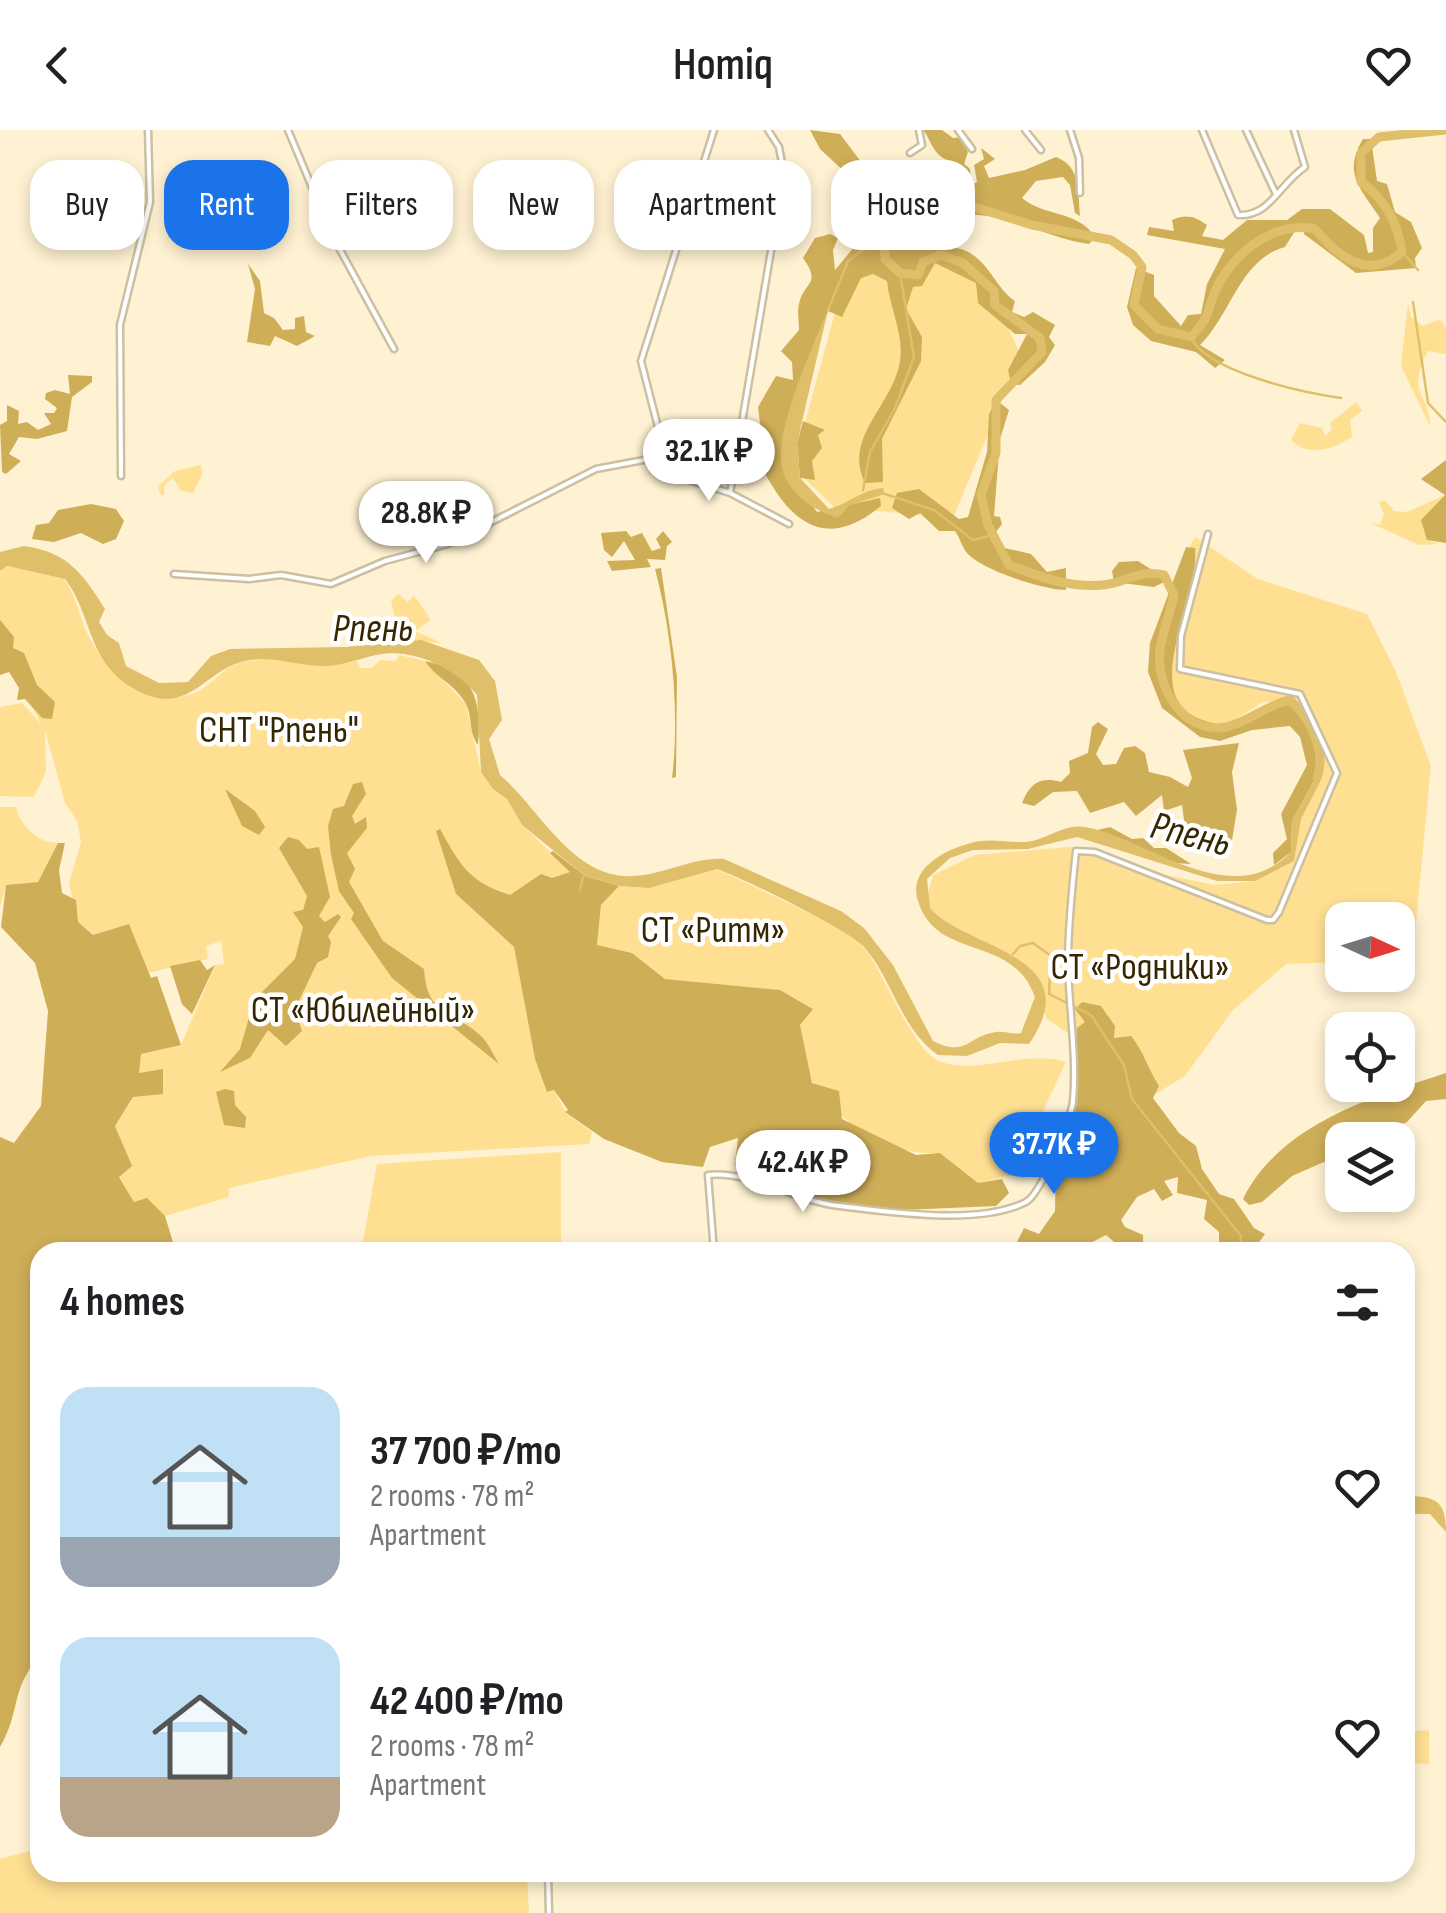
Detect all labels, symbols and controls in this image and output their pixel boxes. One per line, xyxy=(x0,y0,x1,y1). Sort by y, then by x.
icon: back xyxy=(30,38,85,93)
text: Homiq xyxy=(673,38,773,93)
icon: heart xyxy=(1361,38,1416,93)
chip: Buy xyxy=(30,160,144,250)
chip: Rent xyxy=(164,160,289,250)
chip: Filters xyxy=(309,160,453,250)
chip: New xyxy=(473,160,594,250)
chip: Apartment xyxy=(614,160,811,250)
chip: House xyxy=(831,160,975,250)
pin: 32.1K ₽ xyxy=(617,419,801,504)
text: 32.1K ₽ xyxy=(665,432,753,471)
pin: 28.8K ₽ xyxy=(334,481,518,566)
text: 28.8K ₽ xyxy=(381,494,471,533)
water label: Рпень xyxy=(333,605,413,653)
park label: СНТ "Рпень" xyxy=(199,708,359,753)
water label: Рпень xyxy=(1146,802,1236,868)
north arrow xyxy=(1325,902,1415,992)
map controls xyxy=(1325,902,1415,1212)
park label: СТ «Ритм» xyxy=(641,908,785,953)
park label: СТ «Родники» xyxy=(1050,945,1230,990)
park label: СТ «Юбилейный» xyxy=(251,988,475,1033)
button: locate xyxy=(1325,1012,1415,1102)
pin: 37.7K ₽ xyxy=(962,1112,1146,1197)
button: layers xyxy=(1325,1122,1415,1212)
text: 37.7K ₽ xyxy=(1012,1125,1096,1164)
pin: 42.4K ₽ xyxy=(711,1130,895,1215)
text: 42.4K ₽ xyxy=(758,1143,848,1182)
icon: filters xyxy=(1330,1275,1385,1330)
text: 4 homes xyxy=(60,1277,185,1328)
text: 37 700 ₽/mo xyxy=(370,1426,562,1477)
icon: home xyxy=(140,1427,260,1547)
icon: heart xyxy=(1330,1460,1385,1515)
text: 2 rooms · 78 m² xyxy=(370,1477,534,1516)
text: Apartment xyxy=(370,1516,486,1555)
text: 42 400 ₽/mo xyxy=(370,1676,564,1727)
icon: home xyxy=(140,1677,260,1797)
icon: heart xyxy=(1330,1710,1385,1765)
text: 2 rooms · 78 m² xyxy=(370,1727,534,1766)
text: Apartment xyxy=(370,1766,486,1805)

